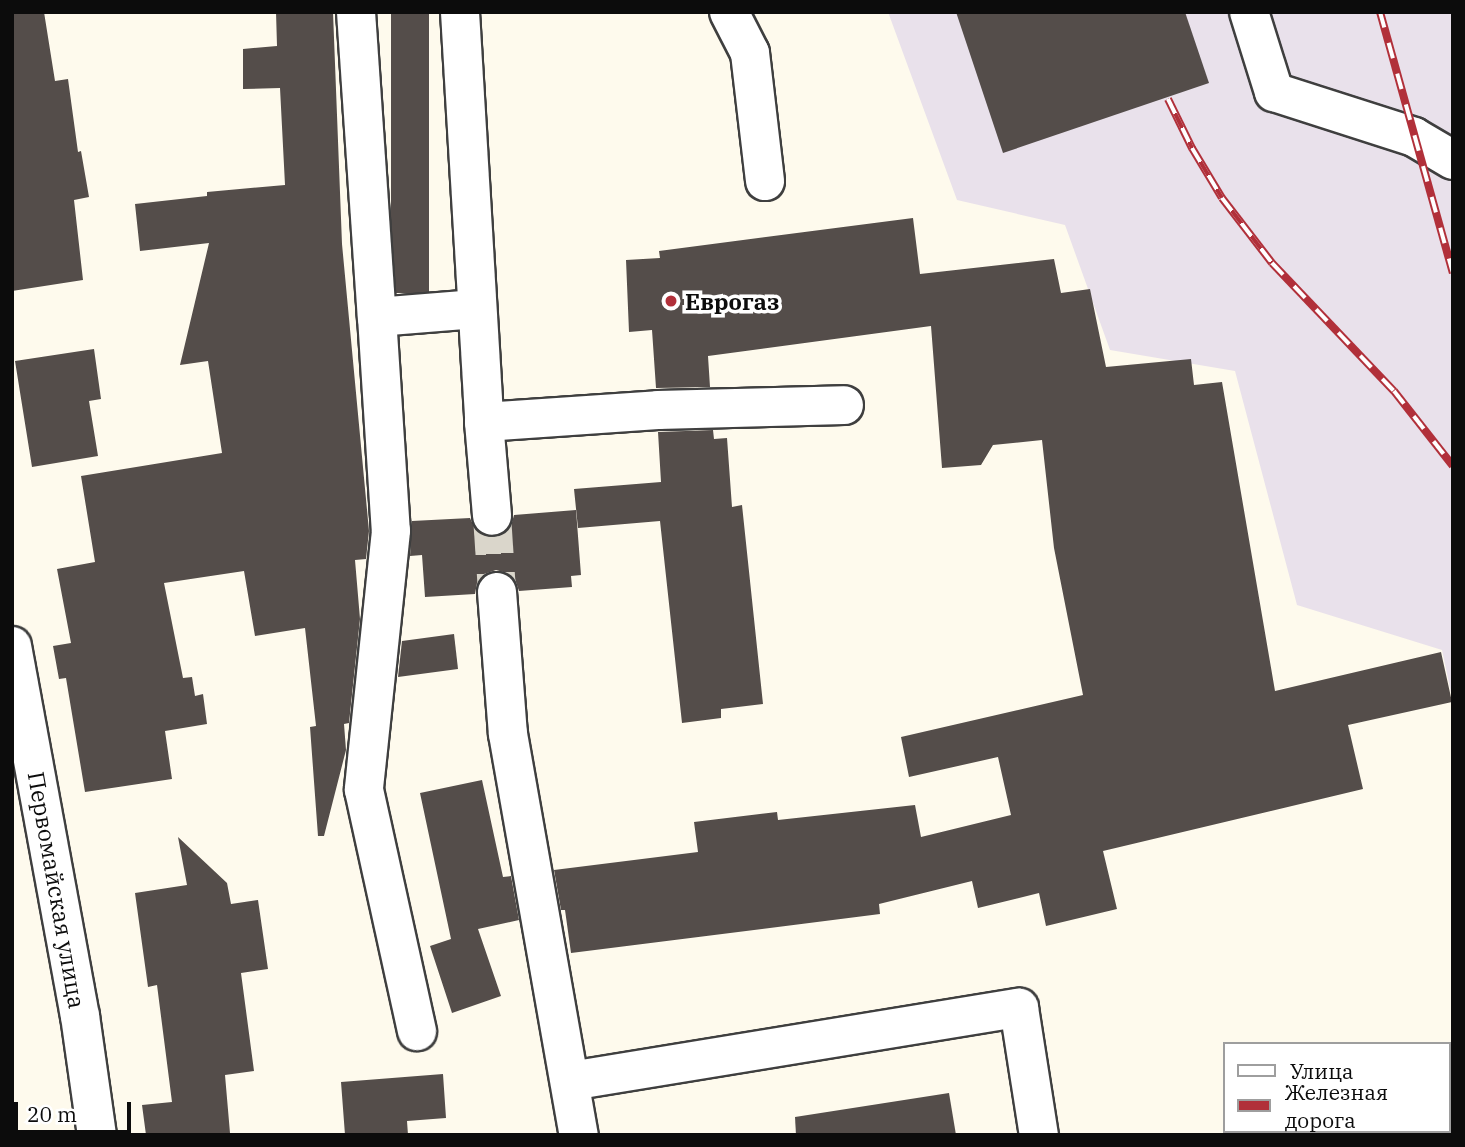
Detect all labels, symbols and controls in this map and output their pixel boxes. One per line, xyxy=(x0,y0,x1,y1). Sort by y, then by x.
place label: Еврогаз xyxy=(685,287,779,315)
marker: Еврогаз xyxy=(663,293,679,309)
street label: Первомайская улица xyxy=(23,769,91,1011)
legend xyxy=(1224,1042,1451,1133)
text: Улица xyxy=(1290,1057,1354,1085)
text: Железная дорога xyxy=(1285,1078,1388,1134)
scale bar xyxy=(18,1088,135,1132)
text: 20 m xyxy=(27,1100,77,1128)

